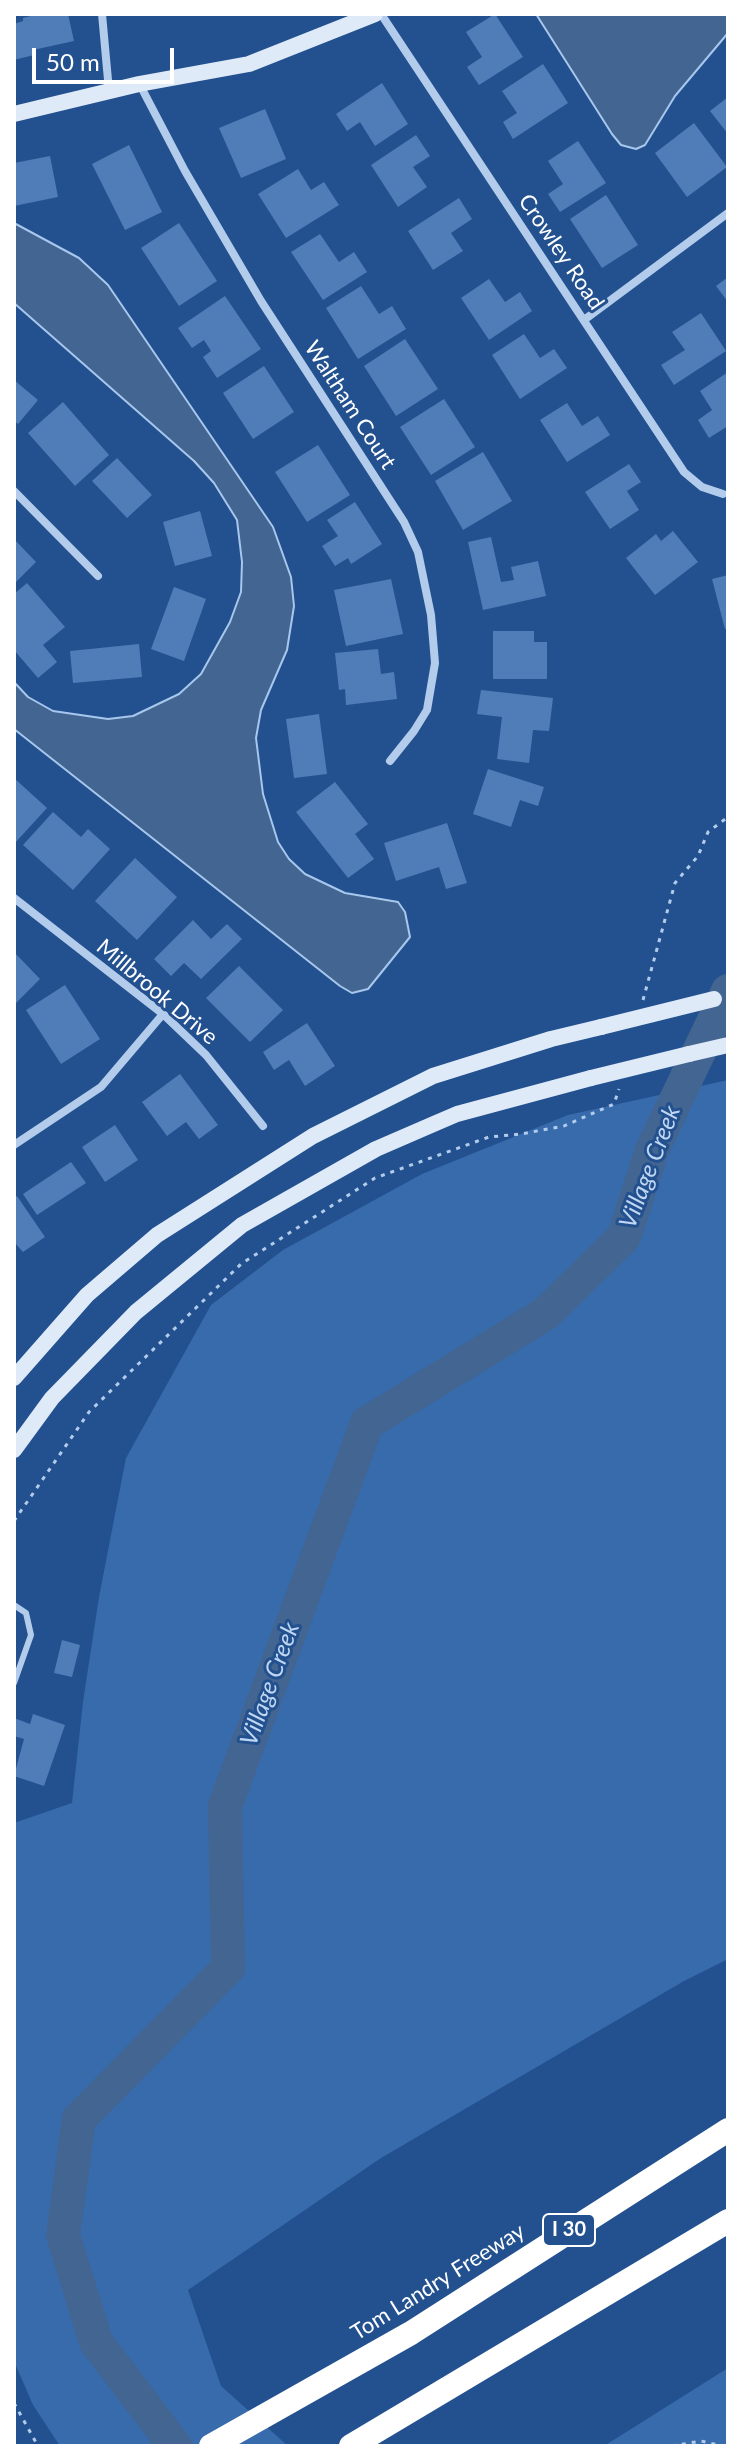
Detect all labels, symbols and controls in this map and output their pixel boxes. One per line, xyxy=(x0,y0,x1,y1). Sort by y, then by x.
scale bar xyxy=(36,32,178,82)
text: 50 m xyxy=(46,47,100,76)
street label: Crowley Road xyxy=(513,189,609,315)
street label: Waltham Court xyxy=(299,336,401,474)
street label: Millbrook Drive xyxy=(91,934,223,1050)
water label: Village Creek xyxy=(613,1102,687,1232)
water label: Village Creek xyxy=(234,1618,306,1750)
road number: I 30 xyxy=(543,2214,595,2246)
street label: Tom Landry Freeway xyxy=(346,2218,530,2346)

